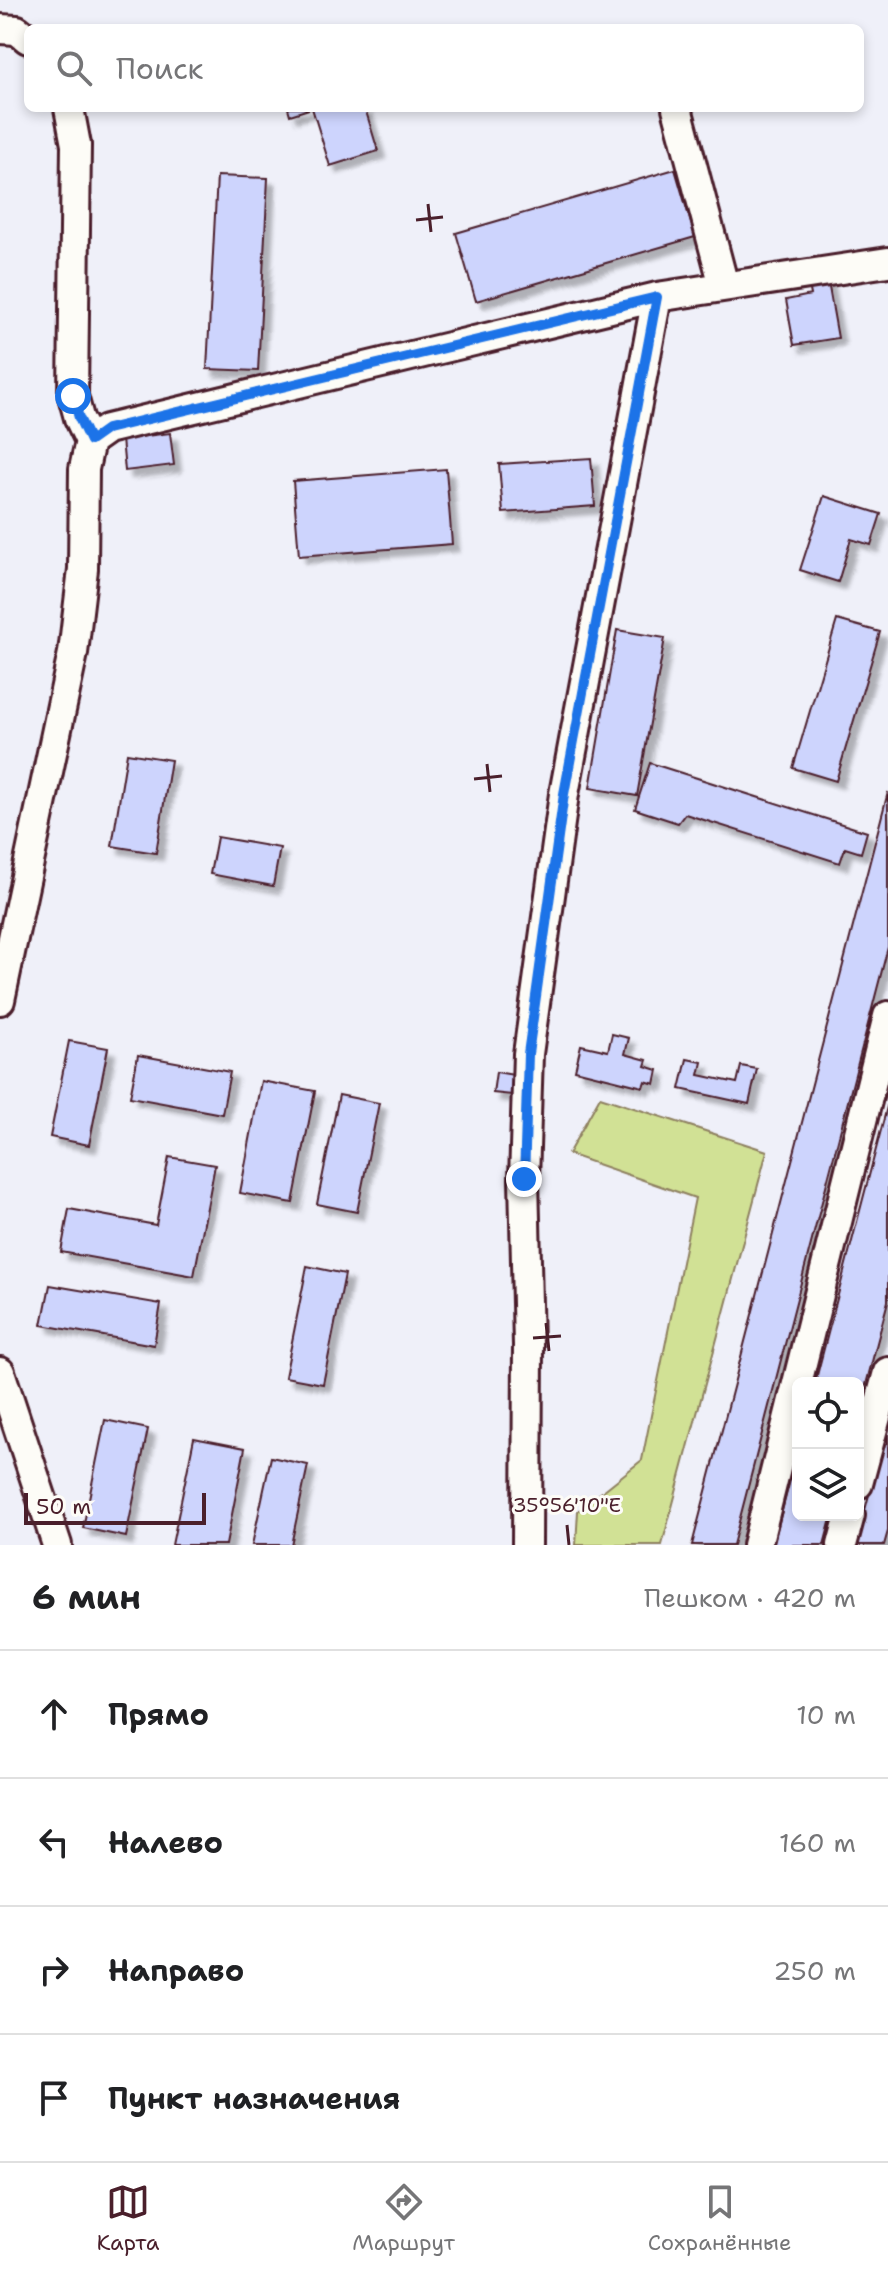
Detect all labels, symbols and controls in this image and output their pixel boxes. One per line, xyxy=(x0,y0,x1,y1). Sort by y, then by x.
search box xyxy=(24,24,864,112)
icon: search xyxy=(52,46,96,90)
text: Поиск xyxy=(116,48,204,89)
route start xyxy=(55,378,91,414)
route end xyxy=(506,1161,542,1197)
map controls xyxy=(792,1377,864,1521)
button: locate xyxy=(792,1377,864,1449)
button: layers xyxy=(792,1449,864,1521)
scale bar xyxy=(24,1489,206,1525)
text: 50 m xyxy=(36,1492,91,1521)
text: 35°56'10"E xyxy=(513,1492,621,1518)
text: 6 мин xyxy=(32,1574,141,1620)
text: Пешком · 420 m xyxy=(644,1580,856,1615)
icon: ahead xyxy=(32,1692,76,1736)
text: Прямо xyxy=(108,1694,209,1735)
text: 10 m xyxy=(796,1697,856,1732)
icon: left xyxy=(32,1820,76,1864)
text: Налево xyxy=(108,1822,223,1863)
text: 160 m xyxy=(779,1825,856,1860)
icon: right xyxy=(32,1948,76,1992)
text: Направо xyxy=(108,1950,244,1991)
text: 250 m xyxy=(773,1953,856,1988)
icon: arrive xyxy=(32,2076,76,2120)
text: Пункт назначения xyxy=(108,2078,400,2119)
tab: Карта xyxy=(96,2180,159,2257)
tab: Маршрут xyxy=(352,2180,455,2257)
tab: Сохранённые xyxy=(648,2180,792,2257)

